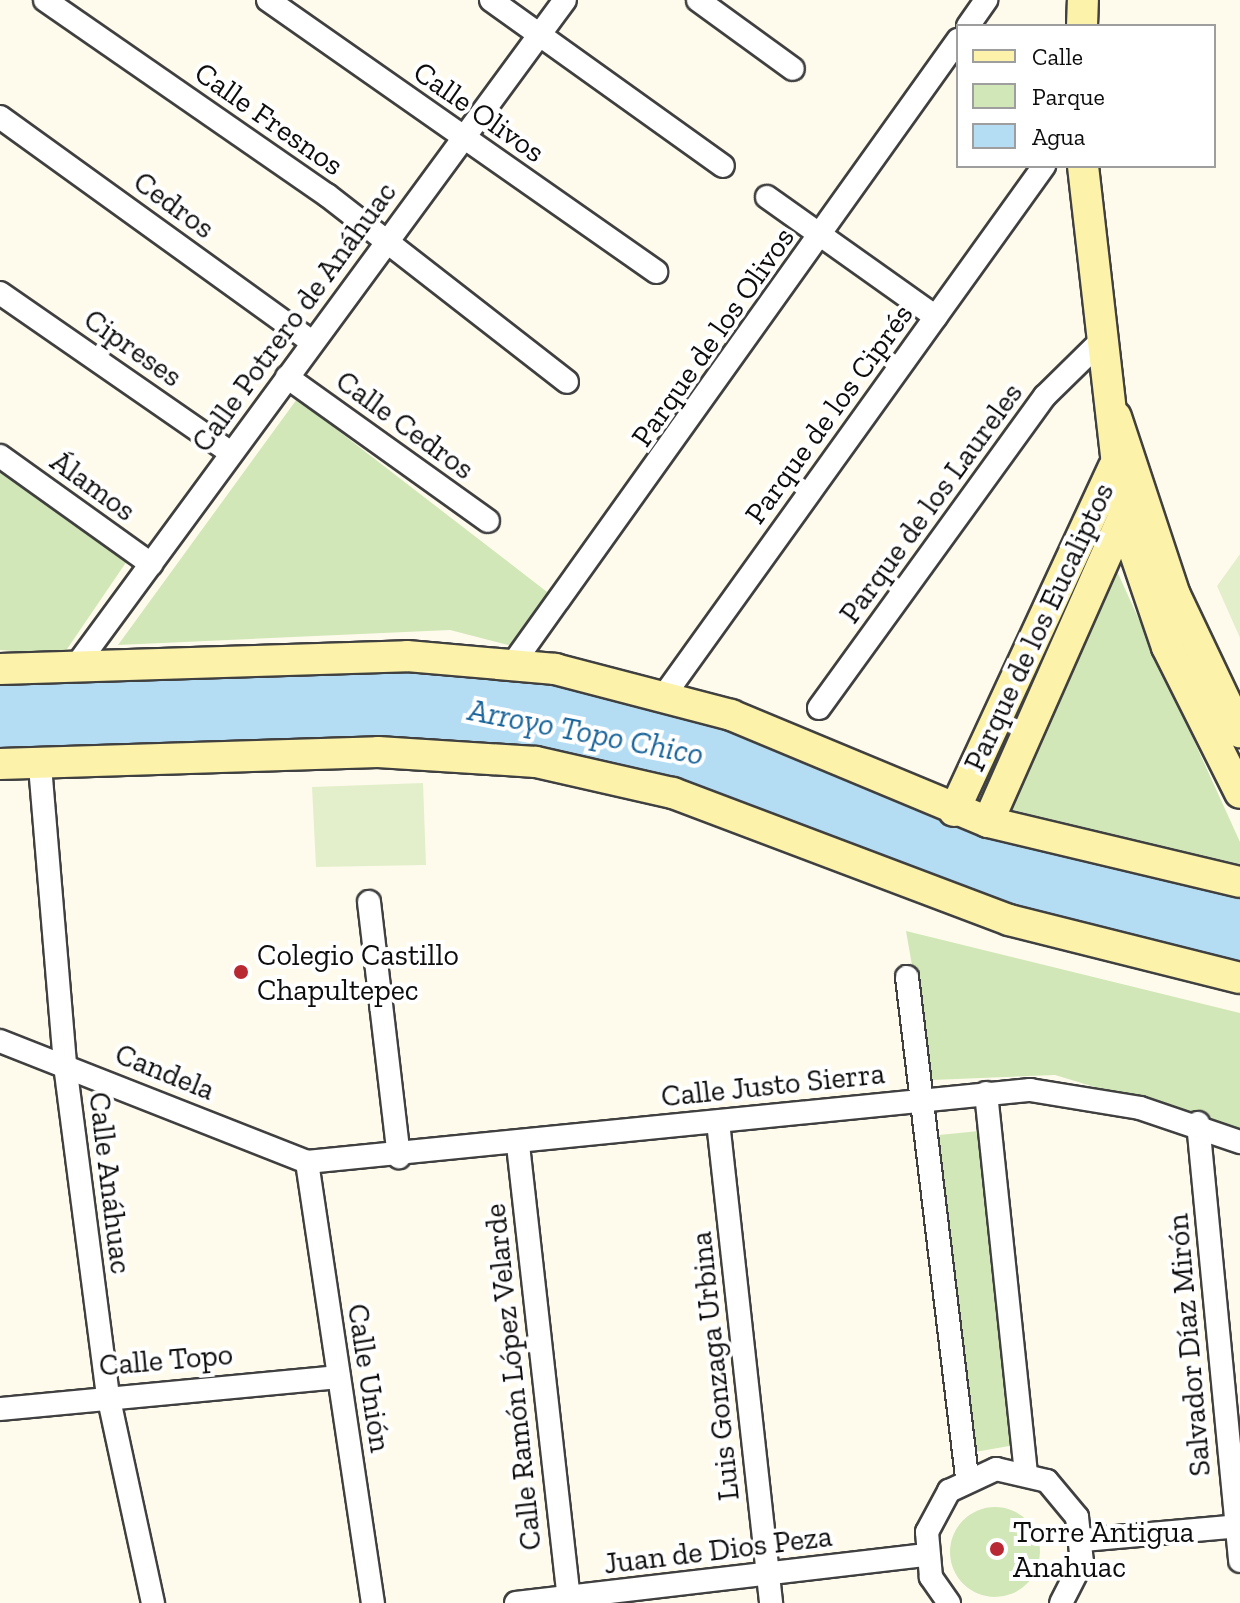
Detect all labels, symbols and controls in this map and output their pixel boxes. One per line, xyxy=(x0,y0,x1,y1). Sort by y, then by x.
legend xyxy=(956,24,1216,168)
text: Calle xyxy=(1032,42,1083,71)
street label: Calle Olivos xyxy=(407,54,551,170)
street label: Calle Fresnos xyxy=(188,55,350,183)
text: Parque xyxy=(1032,82,1105,111)
text: Agua xyxy=(1032,122,1085,151)
street label: Cedros xyxy=(127,164,221,246)
street label: Calle Potrero de Anáhuac xyxy=(184,175,404,459)
street label: Parque de los Olivos xyxy=(624,220,802,454)
street label: Parque de los Ciprés xyxy=(737,297,921,531)
street label: Cipreses xyxy=(77,301,189,395)
street label: Calle Cedros xyxy=(329,363,481,487)
street label: Parque de los Laureles xyxy=(832,376,1030,630)
street label: Álamos xyxy=(43,443,143,529)
street label: Parque de los Eucaliptos xyxy=(956,477,1122,777)
water label: Arroyo Topo Chico xyxy=(465,690,707,774)
place label: Colegio Castillo Chapultepec xyxy=(257,937,459,1008)
marker: Colegio Castillo Chapultepec xyxy=(232,963,250,981)
street label: Candela xyxy=(110,1036,220,1108)
street label: Calle Justo Sierra xyxy=(659,1055,887,1115)
street label: Calle Anáhuac xyxy=(81,1090,139,1276)
street label: Calle Ramón López Velarde xyxy=(477,1201,549,1553)
street label: Salvador Díaz Mirón xyxy=(1160,1212,1218,1478)
street label: Luis Gonzaga Urbina xyxy=(683,1230,747,1502)
street label: Calle Unión xyxy=(340,1301,398,1455)
street label: Calle Topo xyxy=(97,1336,235,1384)
place label: Torre Antigua Anahuac xyxy=(1013,1514,1195,1584)
street label: Juan de Dios Peza xyxy=(602,1518,834,1582)
marker: Torre Antigua Anahuac xyxy=(988,1540,1006,1558)

